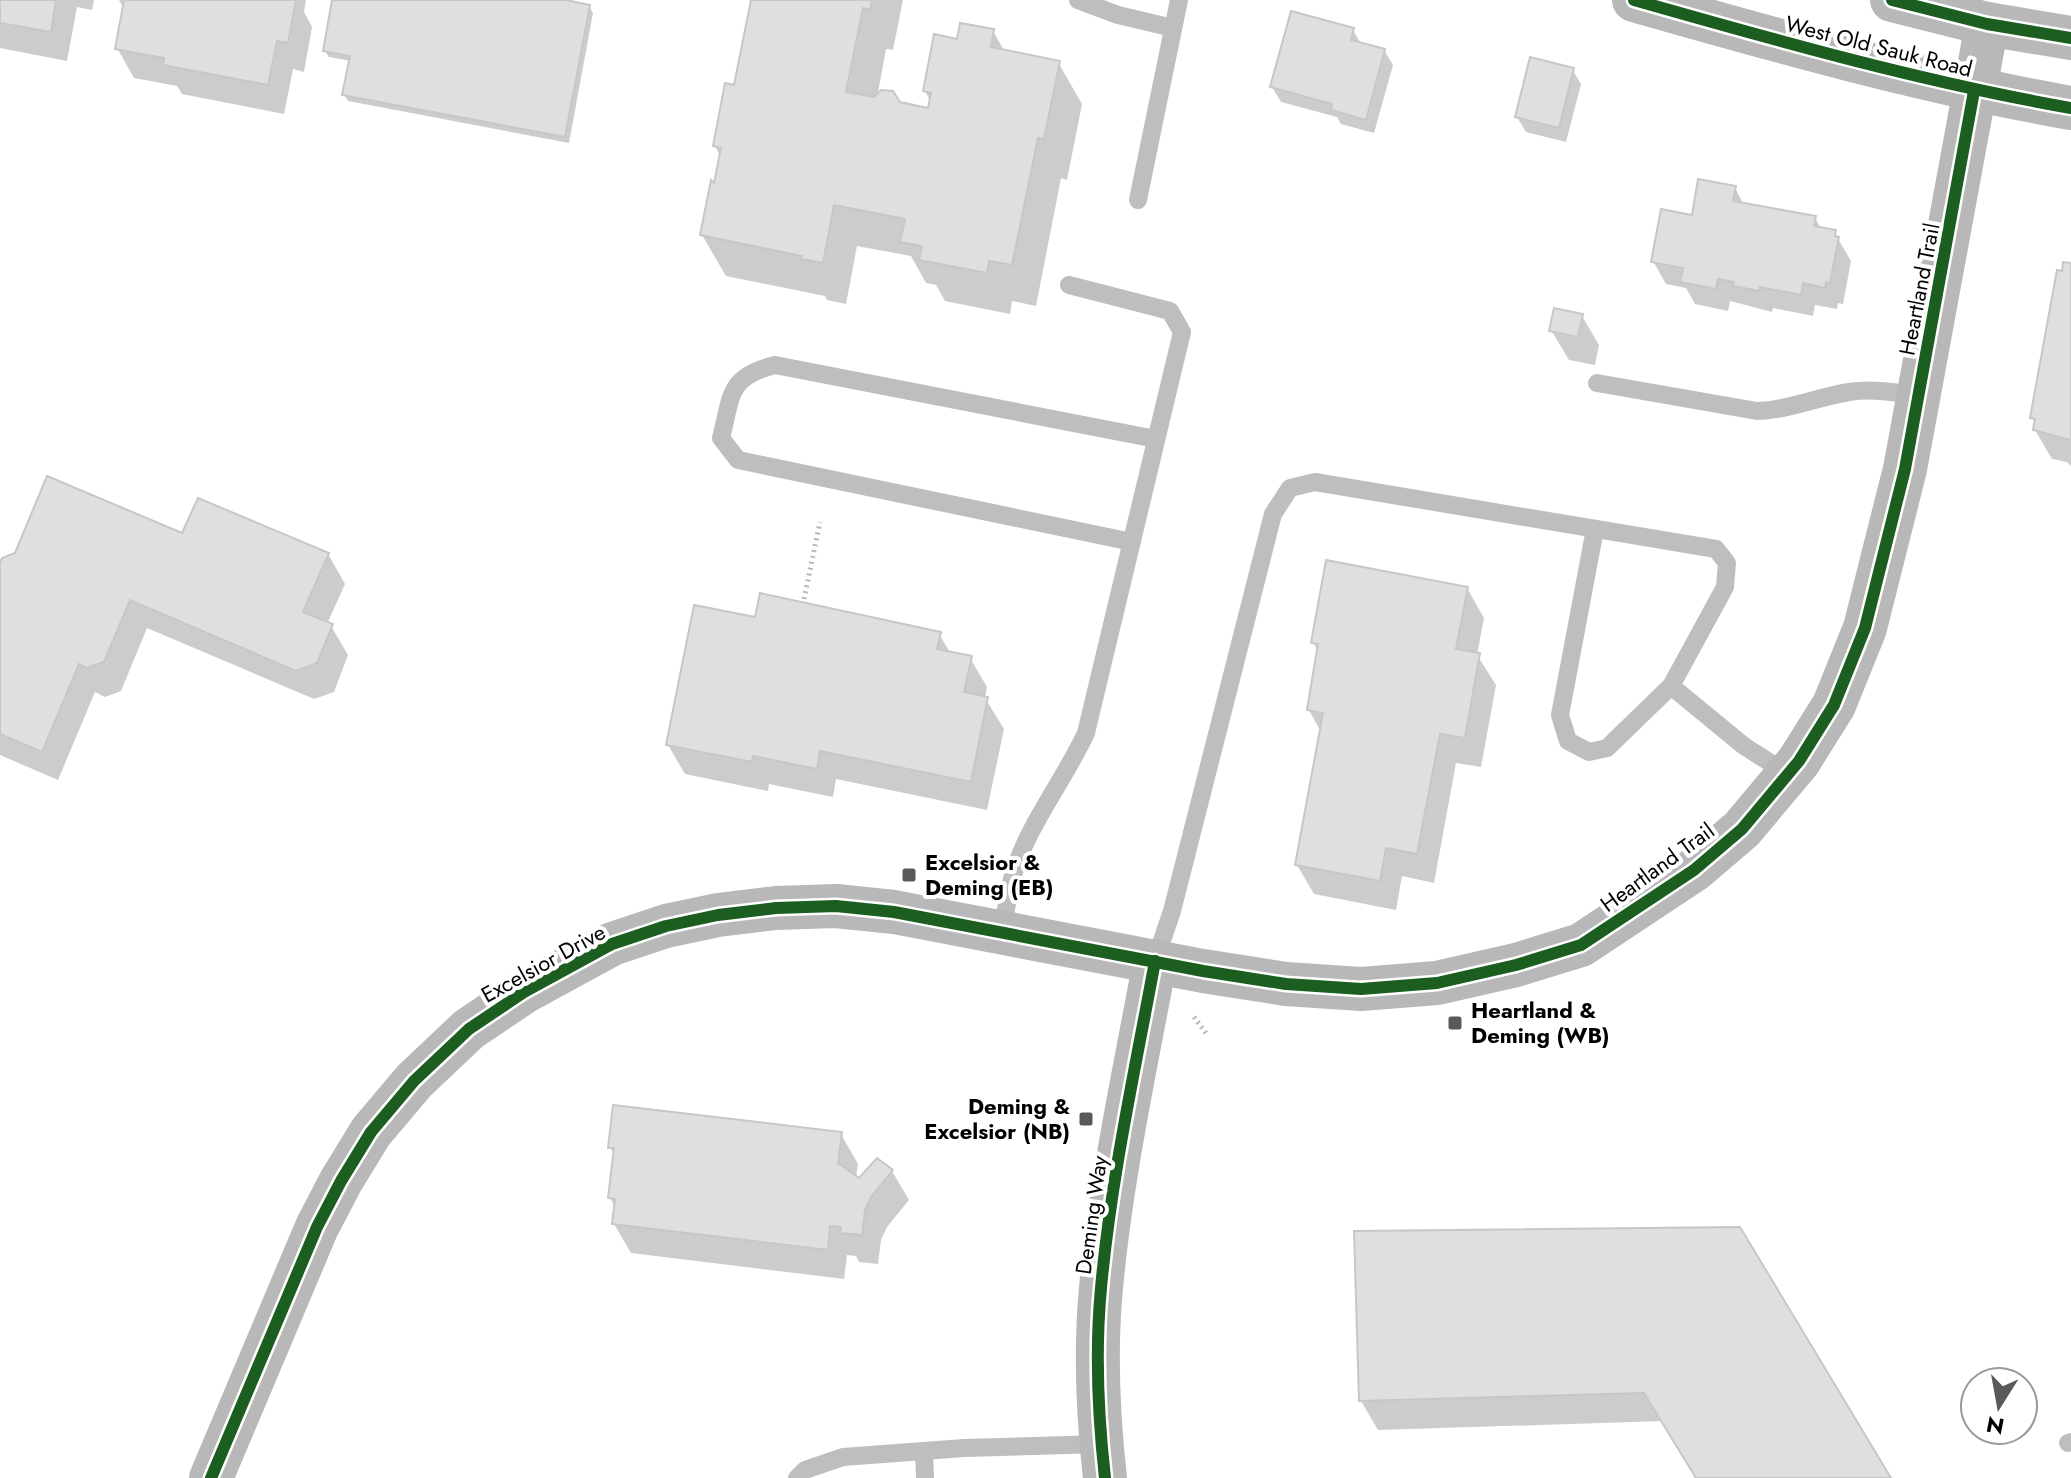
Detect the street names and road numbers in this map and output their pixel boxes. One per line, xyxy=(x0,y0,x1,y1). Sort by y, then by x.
street label: West Old Sauk Road xyxy=(1782,7,1976,85)
street label: Heartland Trail xyxy=(1890,220,1948,358)
street label: Heartland Trail xyxy=(1593,815,1721,919)
street label: Excelsior Drive xyxy=(475,916,611,1010)
street label: Deming Way xyxy=(1067,1153,1115,1276)

